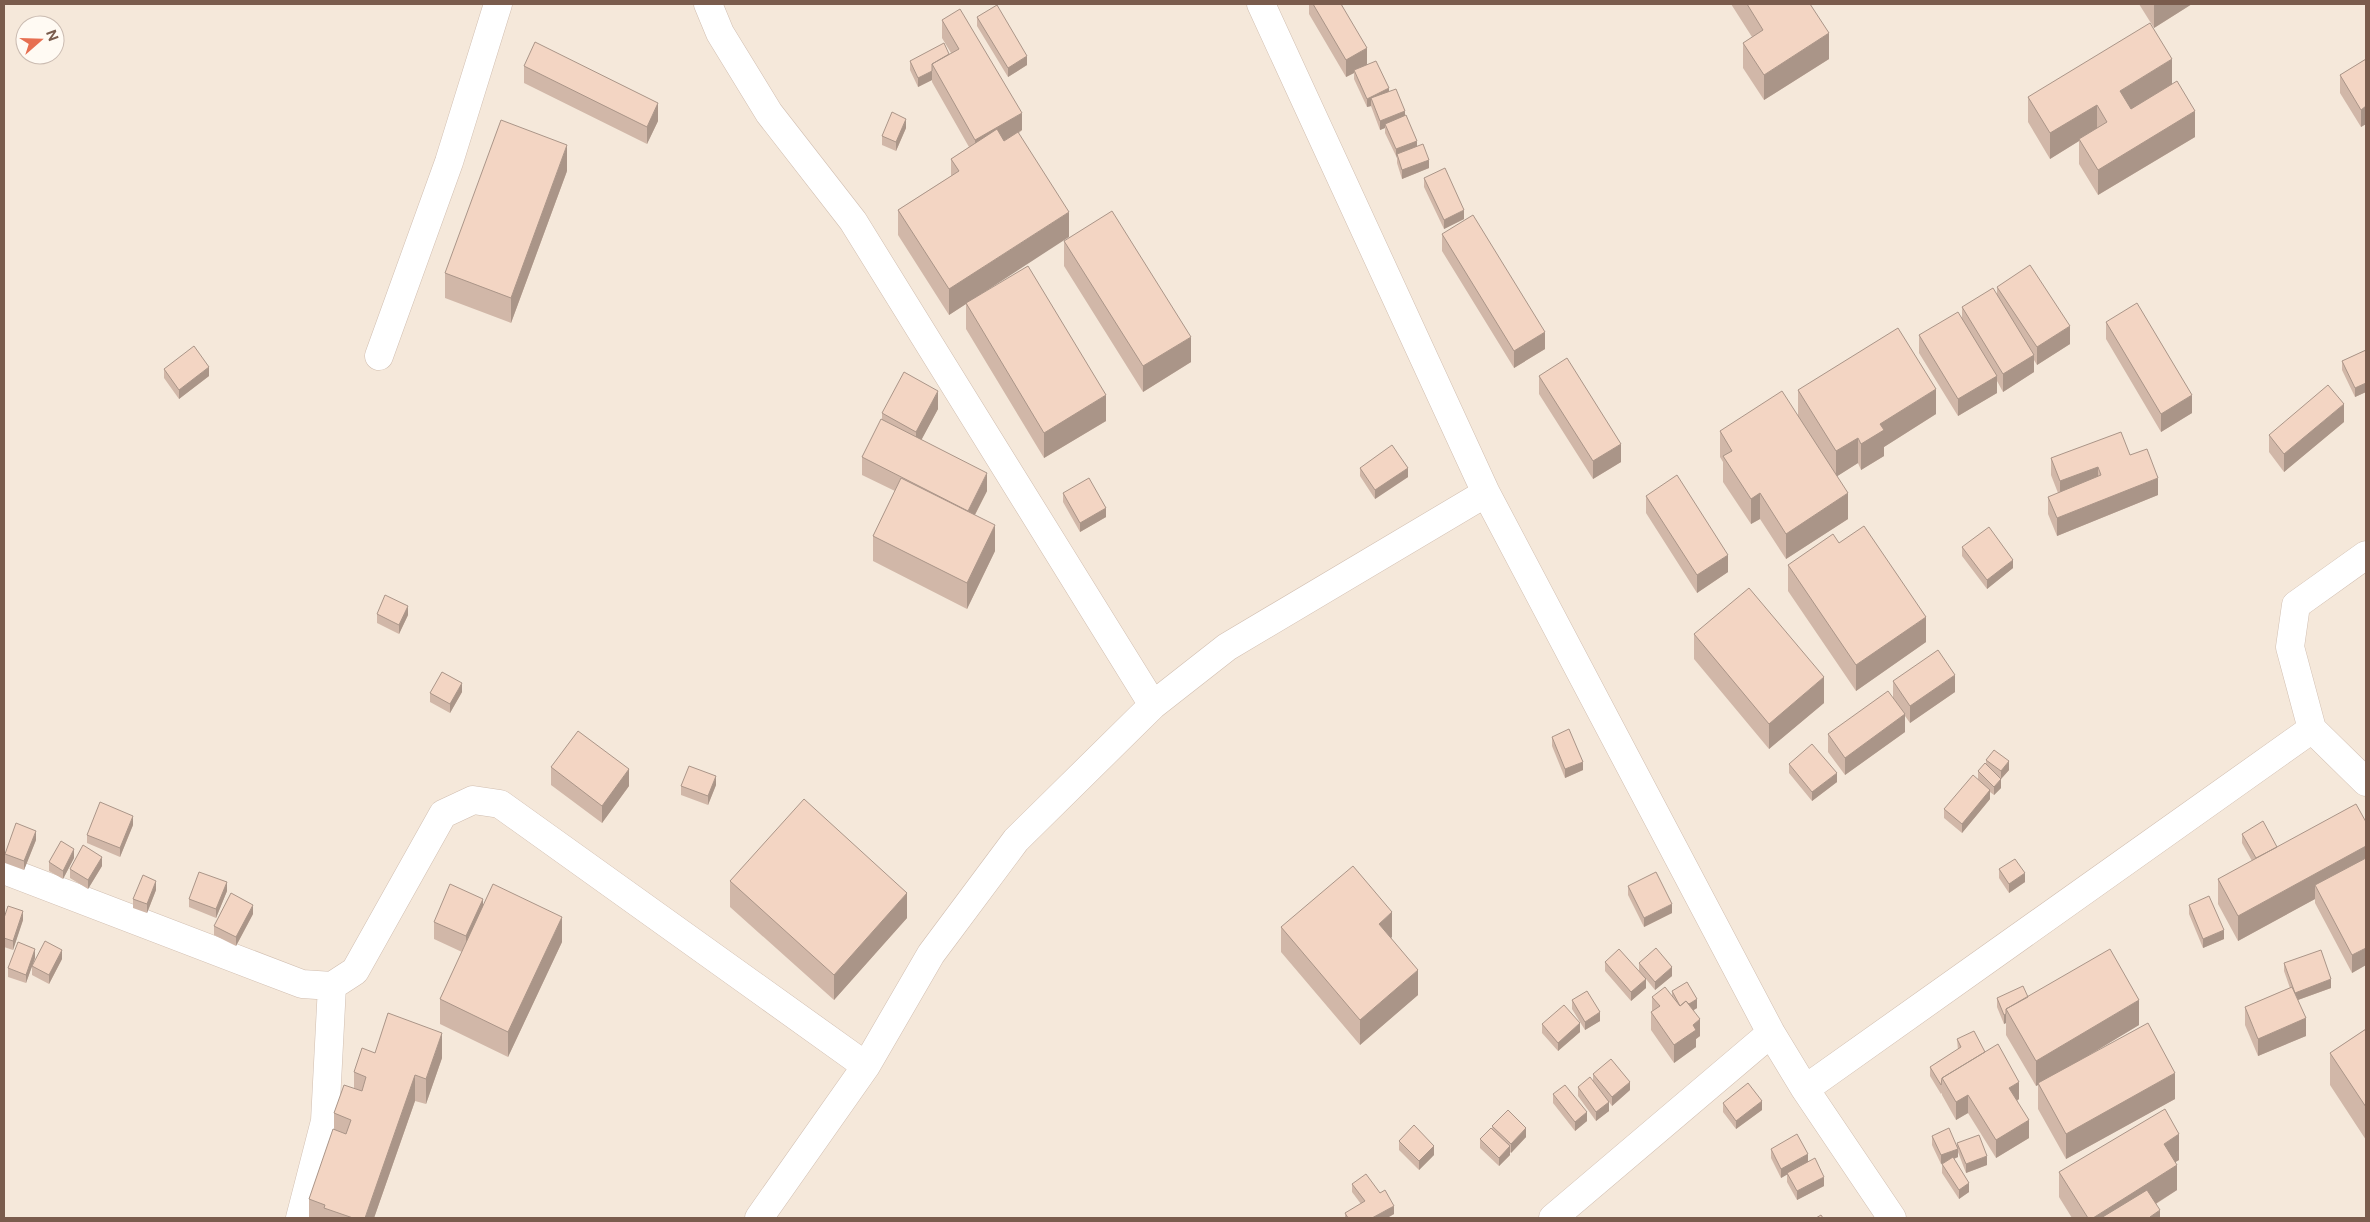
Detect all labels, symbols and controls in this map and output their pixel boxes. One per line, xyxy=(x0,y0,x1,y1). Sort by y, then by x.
north arrow xyxy=(15,15,65,65)
text: N xyxy=(43,28,62,43)

